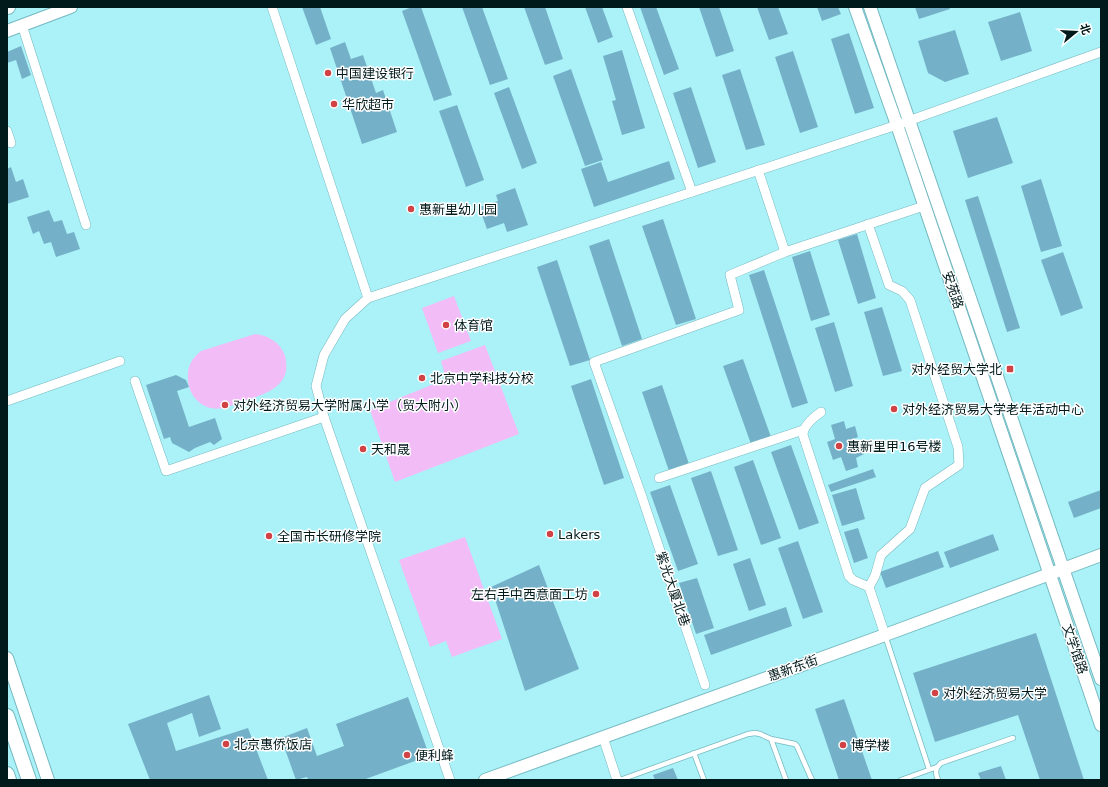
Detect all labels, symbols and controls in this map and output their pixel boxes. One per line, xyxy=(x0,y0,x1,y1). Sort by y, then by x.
north arrow xyxy=(1056,12,1096,52)
text: 北 xyxy=(1077,22,1093,36)
place label: 中国建设银行 xyxy=(336,66,414,81)
marker: 中国建设银行 xyxy=(323,68,333,78)
place label: 华欣超市 xyxy=(342,97,394,112)
marker: 华欣超市 xyxy=(329,99,339,109)
place label: 惠新里幼儿园 xyxy=(419,202,497,217)
marker: 惠新里幼儿园 xyxy=(406,204,416,214)
street label: 安苑路 xyxy=(940,269,966,311)
place label: 体育馆 xyxy=(454,318,493,333)
marker: 体育馆 xyxy=(441,320,451,330)
place label: 对外经贸大学北 xyxy=(911,362,1002,377)
marker: 对外经贸大学北 xyxy=(1005,364,1015,374)
place label: 北京中学科技分校 xyxy=(430,371,534,386)
marker: 北京中学科技分校 xyxy=(417,373,427,383)
place label: 对外经济贸易大学附属小学（贸大附小） xyxy=(233,398,467,413)
marker: 对外经济贸易大学附属小学（贸大附小） xyxy=(220,400,230,410)
place label: 对外经济贸易大学老年活动中心 xyxy=(902,402,1084,417)
marker: 对外经济贸易大学老年活动中心 xyxy=(889,404,899,414)
place label: 惠新里甲16号楼 xyxy=(847,439,942,454)
marker: 惠新里甲16号楼 xyxy=(834,441,844,451)
place label: 天和晟 xyxy=(371,442,410,457)
marker: 天和晟 xyxy=(358,444,368,454)
place label: Lakers xyxy=(558,527,601,542)
place label: 全国市长研修学院 xyxy=(277,529,381,544)
marker: Lakers xyxy=(545,529,555,539)
marker: 全国市长研修学院 xyxy=(264,531,274,541)
street label: 紫光大厦北巷 xyxy=(653,550,693,628)
place label: 左右手中西意面工坊 xyxy=(471,587,588,602)
marker: 左右手中西意面工坊 xyxy=(591,589,601,599)
street label: 文学馆路 xyxy=(1059,622,1091,676)
street label: 惠新东街 xyxy=(766,652,820,684)
place label: 对外经济贸易大学 xyxy=(943,686,1047,701)
marker: 对外经济贸易大学 xyxy=(930,688,940,698)
place label: 北京惠侨饭店 xyxy=(234,737,312,752)
place label: 博学楼 xyxy=(851,738,890,753)
marker: 北京惠侨饭店 xyxy=(221,739,231,749)
marker: 博学楼 xyxy=(838,740,848,750)
place label: 便利蜂 xyxy=(415,748,454,763)
marker: 便利蜂 xyxy=(402,750,412,760)

